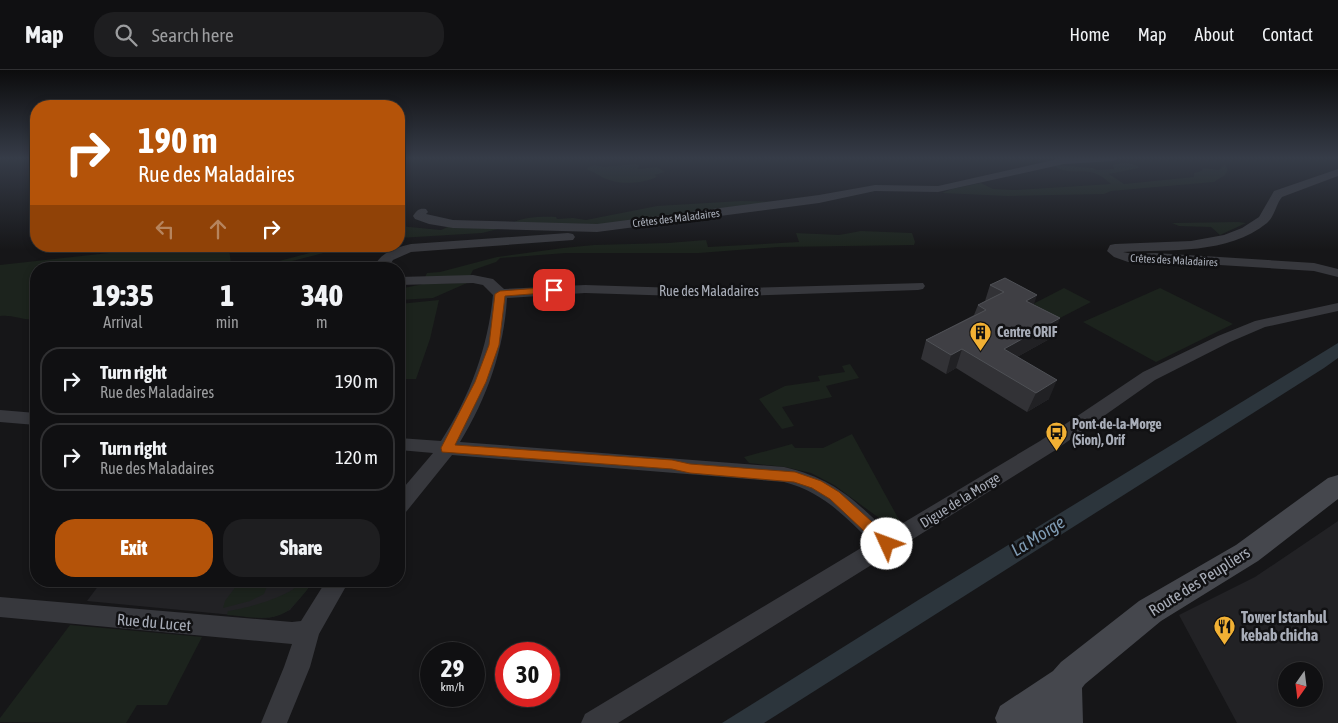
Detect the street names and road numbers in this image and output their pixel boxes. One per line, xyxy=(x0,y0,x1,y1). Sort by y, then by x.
street label: Crêtes des Maladaires xyxy=(632,207,720,229)
street label: Crêtes des Maladaires xyxy=(1130,252,1218,268)
street label: Rue des Maladaires xyxy=(659,283,759,299)
street label: Digue de la Morge xyxy=(917,469,1003,531)
street label: Route des Peupliers xyxy=(1145,543,1254,620)
street label: Rue du Lucet xyxy=(116,610,192,634)

